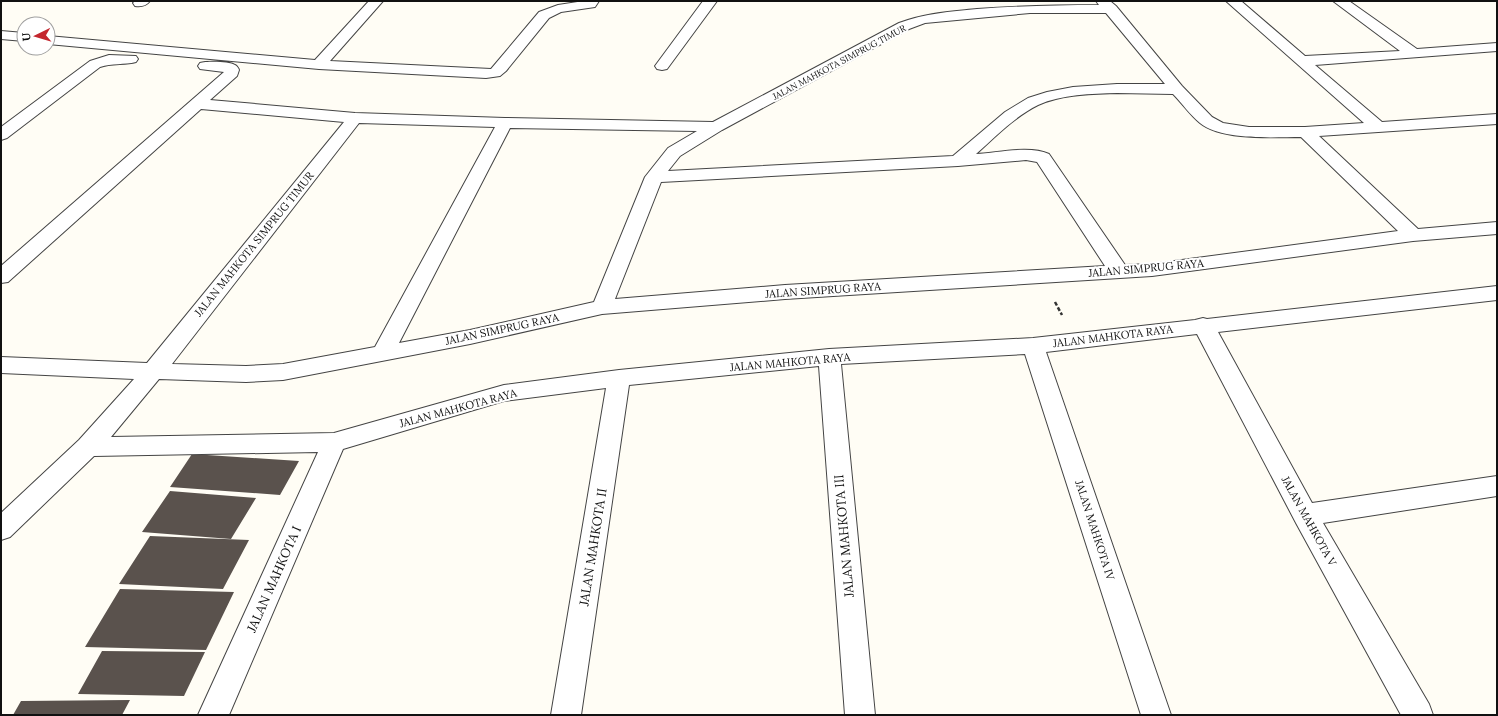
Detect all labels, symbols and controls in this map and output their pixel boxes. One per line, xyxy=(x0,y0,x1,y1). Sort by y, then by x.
north arrow xyxy=(16,16,56,56)
street label: JALAN MAHKOTA SIMPRUG TIMUR xyxy=(770,22,908,102)
text: U xyxy=(19,31,33,42)
street label: JALAN MAHKOTA SIMPRUG TIMUR xyxy=(191,169,317,320)
street label: JALAN SIMPRUG RAYA xyxy=(1087,256,1205,280)
street label: JALAN SIMPRUG RAYA xyxy=(764,279,882,301)
street label: JALAN SIMPRUG RAYA xyxy=(443,310,561,348)
street label: JALAN MAHKOTA RAYA xyxy=(1051,322,1175,350)
street label: JALAN MAHKOTA RAYA xyxy=(728,350,852,374)
street label: JALAN MAHKOTA RAYA xyxy=(397,385,519,431)
street label: JALAN MAHKOTA V xyxy=(1278,473,1340,569)
street label: JALAN MAHKOTA III xyxy=(830,474,858,599)
street label: JALAN MAHKOTA IV xyxy=(1072,477,1118,582)
street label: JALAN MAHKOTA II xyxy=(575,487,611,608)
street label: JALAN MAHKOTA I xyxy=(243,523,305,636)

